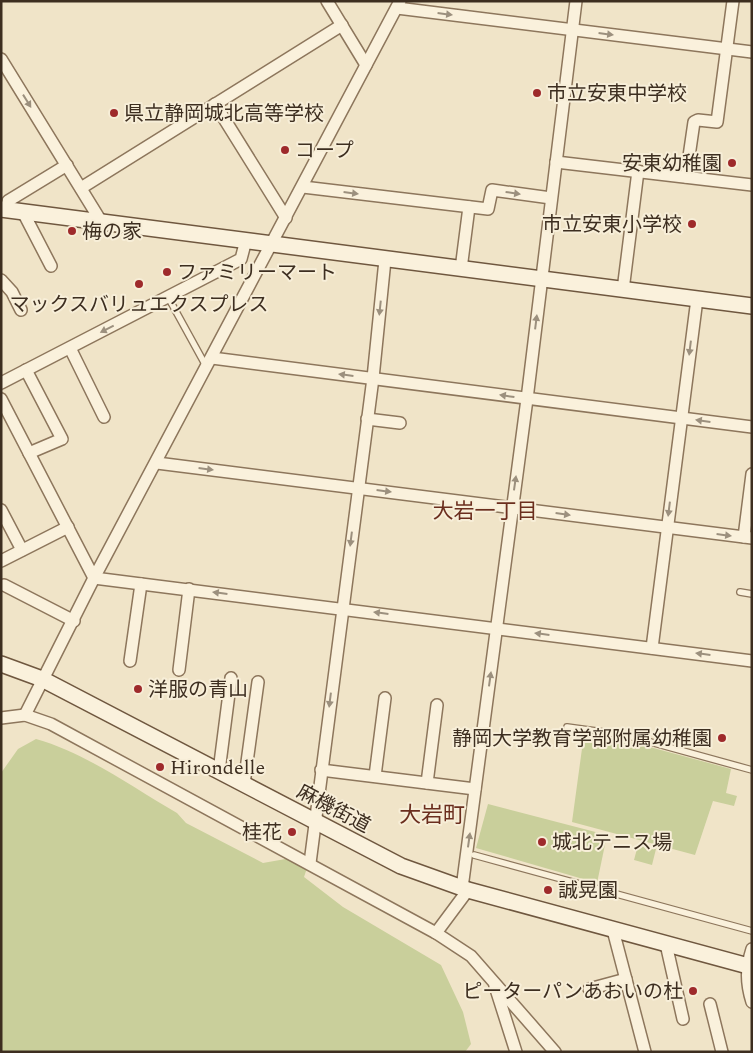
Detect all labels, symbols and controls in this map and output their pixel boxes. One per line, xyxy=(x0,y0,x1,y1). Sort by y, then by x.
one-way arrow xyxy=(437,10,453,18)
one-way arrow xyxy=(598,30,614,38)
place label: 市立安東中学校 xyxy=(547,79,687,109)
marker: 市立安東中学校 xyxy=(531,87,543,99)
one-way arrow xyxy=(22,94,31,107)
place label: 県立静岡城北高等学校 xyxy=(124,99,324,129)
marker: 県立静岡城北高等学校 xyxy=(108,107,120,119)
place label: コープ xyxy=(295,136,354,166)
marker: コープ xyxy=(279,144,291,156)
place label: 安東幼稚園 xyxy=(622,149,722,179)
marker: 安東幼稚園 xyxy=(726,157,738,169)
one-way arrow xyxy=(343,189,359,197)
one-way arrow xyxy=(505,189,521,197)
place label: 市立安東小学校 xyxy=(542,210,682,240)
place label: 梅の家 xyxy=(82,217,142,247)
marker: 市立安東小学校 xyxy=(686,218,698,230)
marker: 梅の家 xyxy=(66,225,78,237)
place label: ファミリーマート xyxy=(177,258,337,288)
marker: ファミリーマート xyxy=(161,266,173,278)
marker: マックスバリュエクスプレス xyxy=(133,278,145,290)
place label: マックスバリュエクスプレス xyxy=(10,290,268,320)
one-way arrow xyxy=(376,300,384,316)
one-way arrow xyxy=(532,314,540,330)
one-way arrow xyxy=(100,325,114,333)
one-way arrow xyxy=(686,340,694,356)
one-way arrow xyxy=(338,371,354,379)
one-way arrow xyxy=(499,392,515,400)
one-way arrow xyxy=(695,416,711,424)
one-way arrow xyxy=(198,465,214,473)
one-way arrow xyxy=(511,475,519,491)
one-way arrow xyxy=(377,487,393,495)
district label: 大岩一丁目 xyxy=(433,496,538,528)
one-way arrow xyxy=(665,501,673,517)
one-way arrow xyxy=(555,510,571,518)
one-way arrow xyxy=(347,531,355,547)
one-way arrow xyxy=(716,531,732,539)
one-way arrow xyxy=(211,589,227,597)
one-way arrow xyxy=(373,609,389,617)
one-way arrow xyxy=(534,630,550,638)
one-way arrow xyxy=(695,650,711,658)
one-way arrow xyxy=(486,671,494,687)
place label: 洋服の青山 xyxy=(148,675,248,705)
marker: 洋服の青山 xyxy=(132,683,144,695)
one-way arrow xyxy=(326,692,334,708)
place label: 静岡大学教育学部附属幼稚園 xyxy=(452,724,712,754)
marker: 静岡大学教育学部附属幼稚園 xyxy=(716,732,728,744)
place label: Hirondelle xyxy=(170,753,265,783)
marker: Hirondelle xyxy=(154,761,166,773)
street label: 麻機街道 xyxy=(291,777,376,841)
district label: 大岩町 xyxy=(399,799,465,832)
place label: 桂花 xyxy=(242,818,282,848)
marker: 桂花 xyxy=(286,826,298,838)
place label: 城北テニス場 xyxy=(552,828,672,858)
one-way arrow xyxy=(465,832,473,848)
marker: 城北テニス場 xyxy=(536,836,548,848)
place label: 誠晃園 xyxy=(558,876,618,906)
marker: 誠晃園 xyxy=(542,884,554,896)
place label: ピーターパンあおいの杜 xyxy=(462,977,683,1007)
marker: ピーターパンあおいの杜 xyxy=(687,985,699,997)

